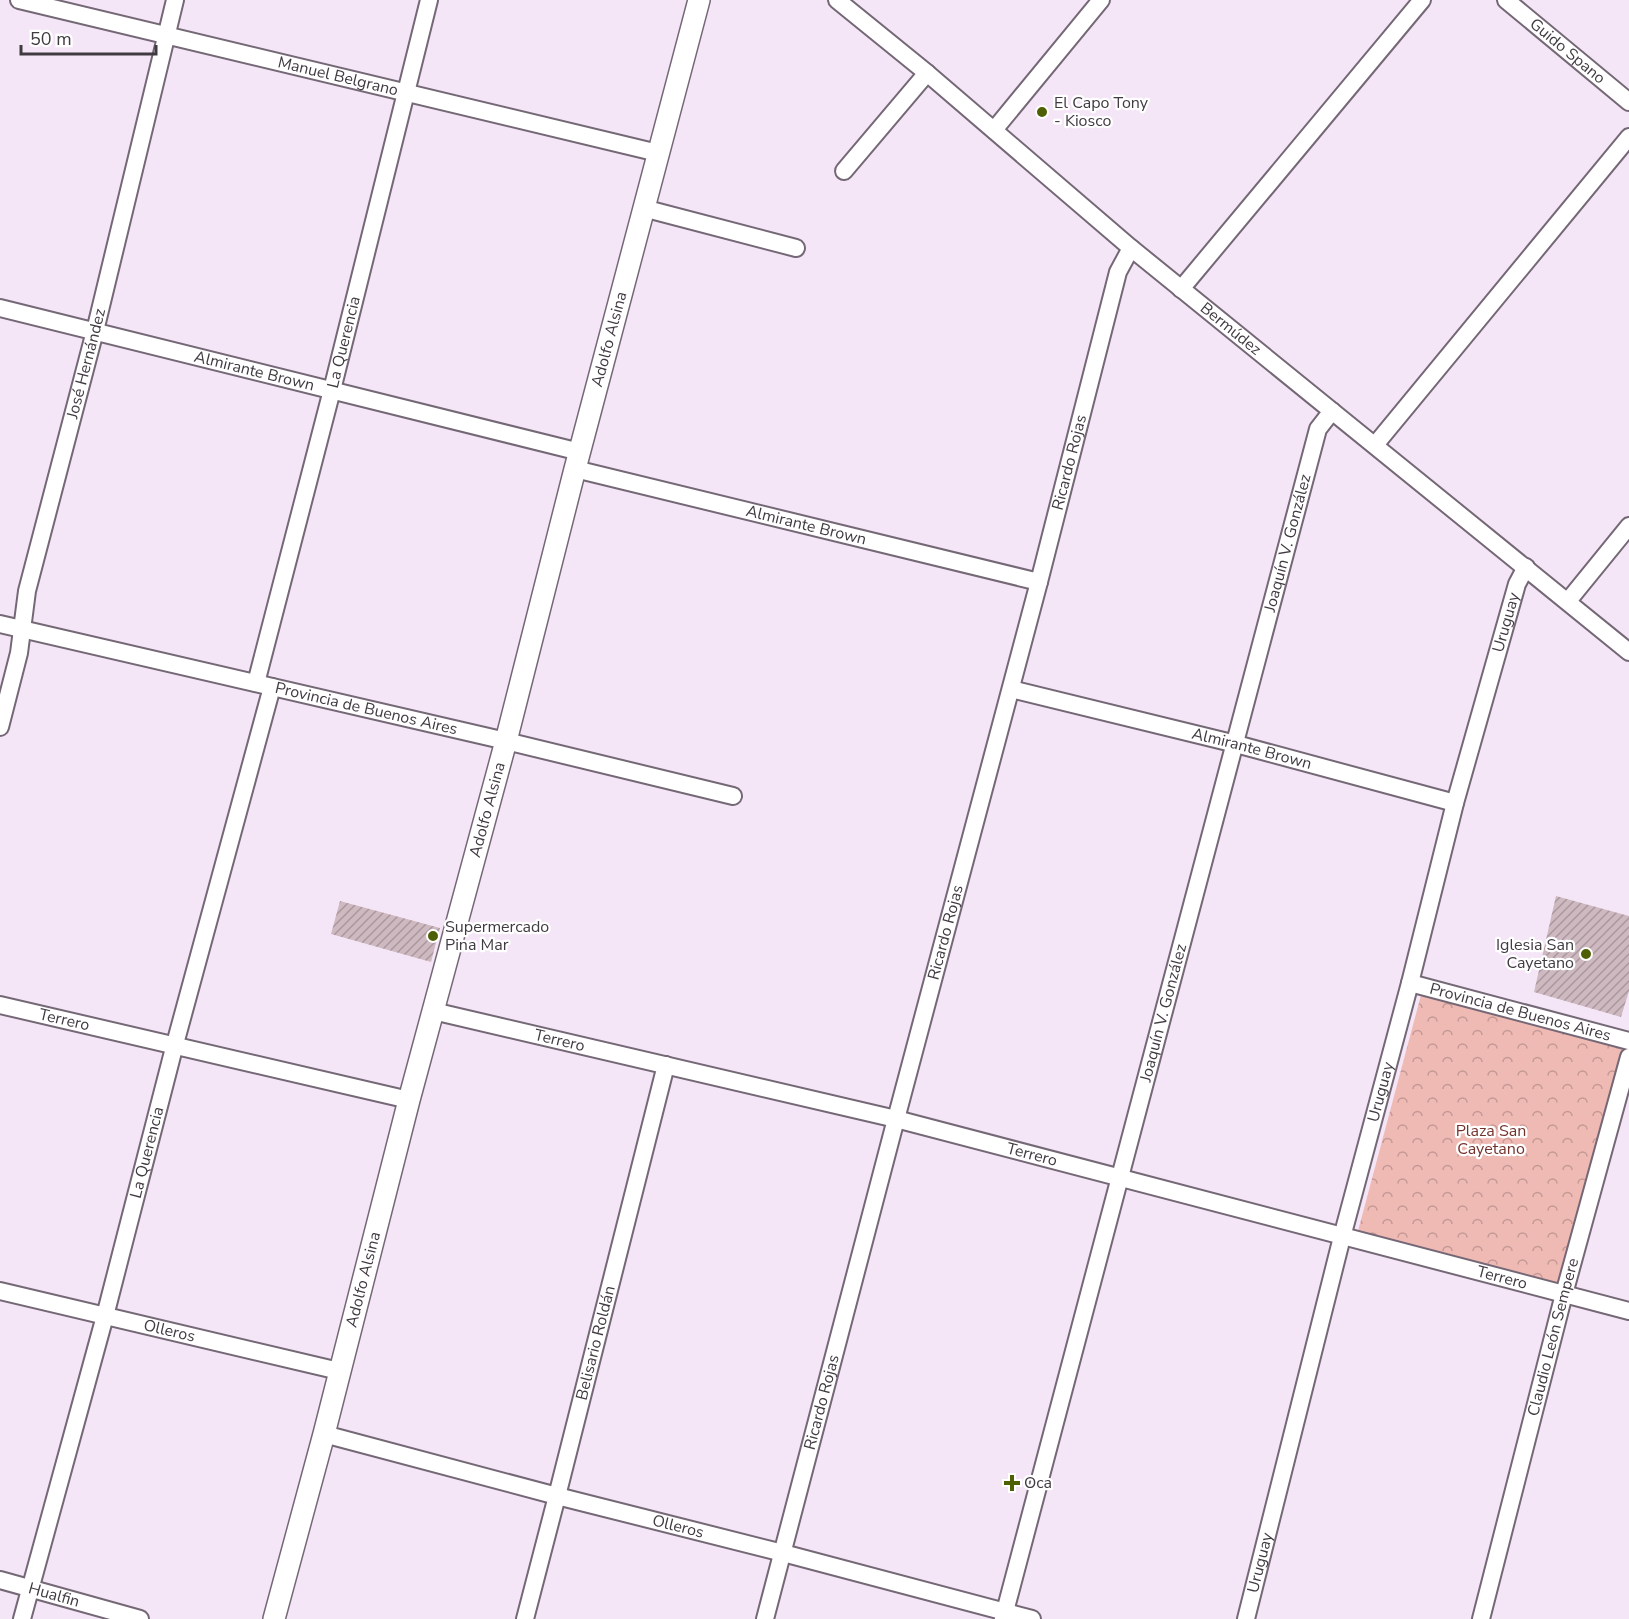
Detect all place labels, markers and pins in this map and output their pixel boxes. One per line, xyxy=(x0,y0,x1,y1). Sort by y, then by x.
place label: El Capo Tony - Kiosco xyxy=(1054,92,1149,132)
marker: El Capo Tony - Kiosco xyxy=(1035,105,1049,119)
place label: Supermercado Pina Mar xyxy=(445,916,549,956)
marker: Supermercado Pina Mar xyxy=(426,929,440,943)
place label: Iglesia San Cayetano xyxy=(1496,934,1574,974)
marker: Iglesia San Cayetano xyxy=(1579,947,1593,961)
place label: Oca xyxy=(1024,1472,1052,1494)
marker: Oca xyxy=(1005,1476,1019,1490)

